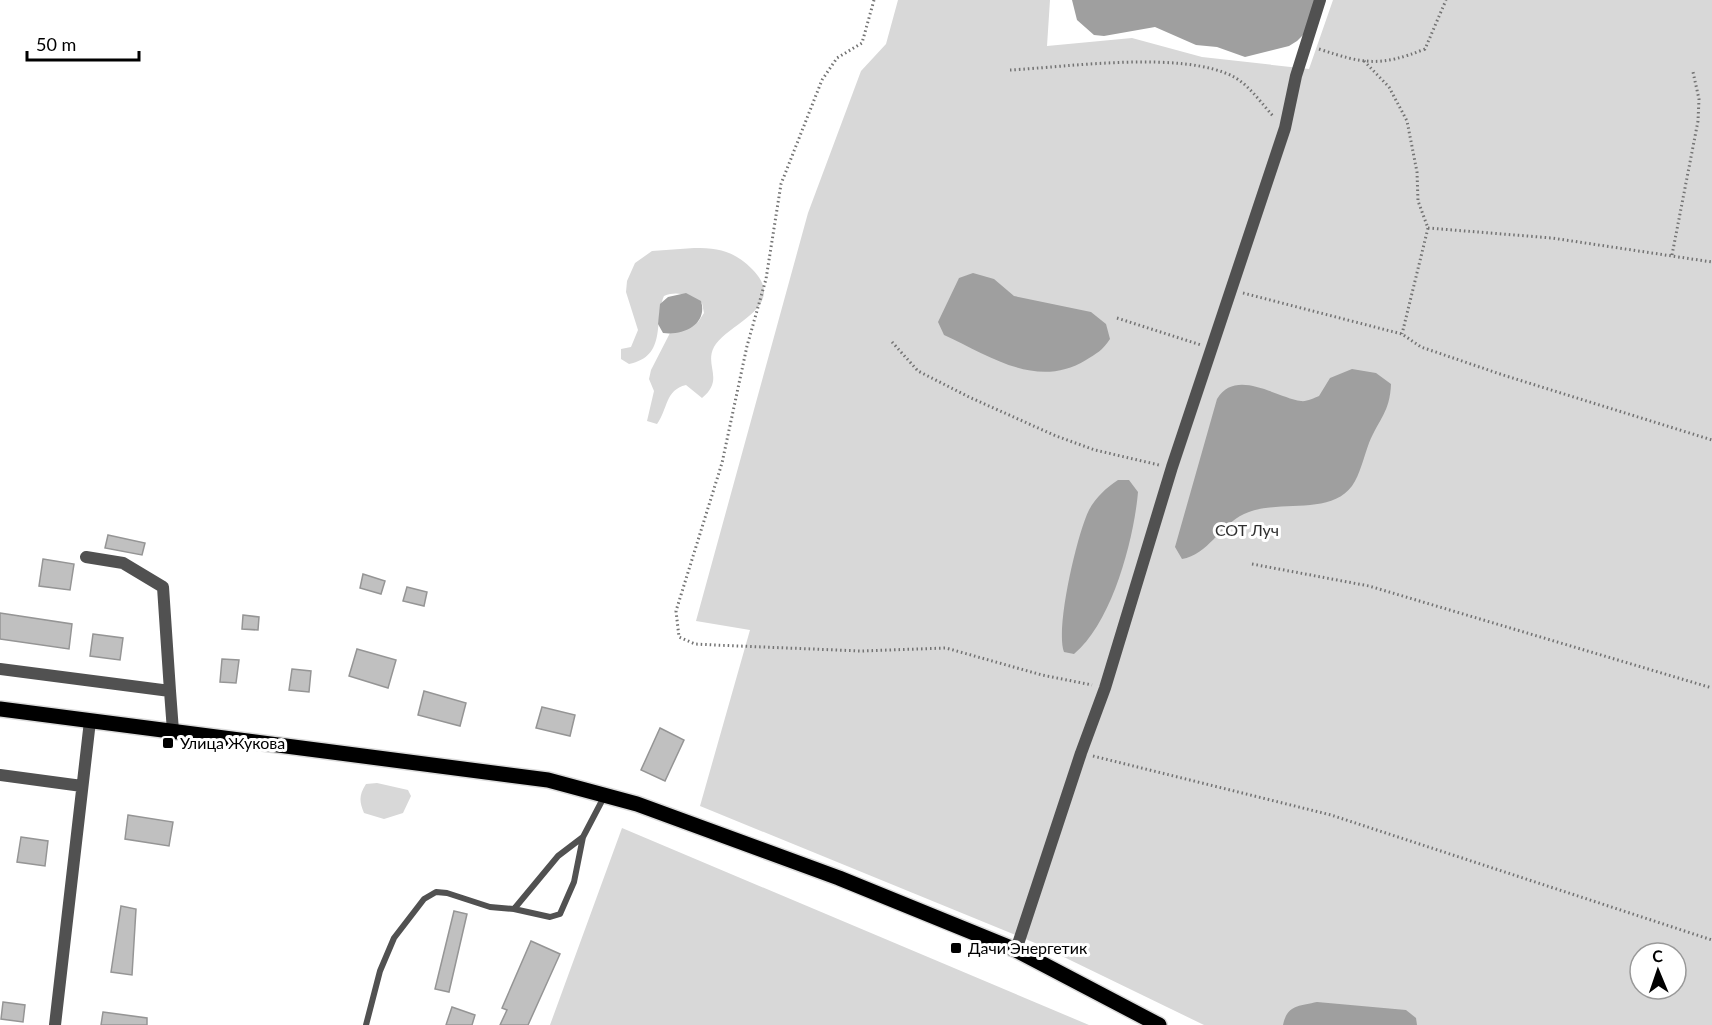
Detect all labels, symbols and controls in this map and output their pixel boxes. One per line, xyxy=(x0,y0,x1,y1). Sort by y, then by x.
scale bar xyxy=(27,24,140,62)
text: 50 m xyxy=(36,33,76,55)
park label: СОТ Луч xyxy=(1215,520,1279,539)
place label: Улица Жукова xyxy=(180,733,285,752)
marker: Улица Жукова xyxy=(161,736,175,750)
place label: Дачи Энергетик xyxy=(968,938,1088,957)
marker: Дачи Энергетик xyxy=(949,941,963,955)
north arrow xyxy=(1628,941,1688,1001)
text: С xyxy=(1652,946,1663,965)

